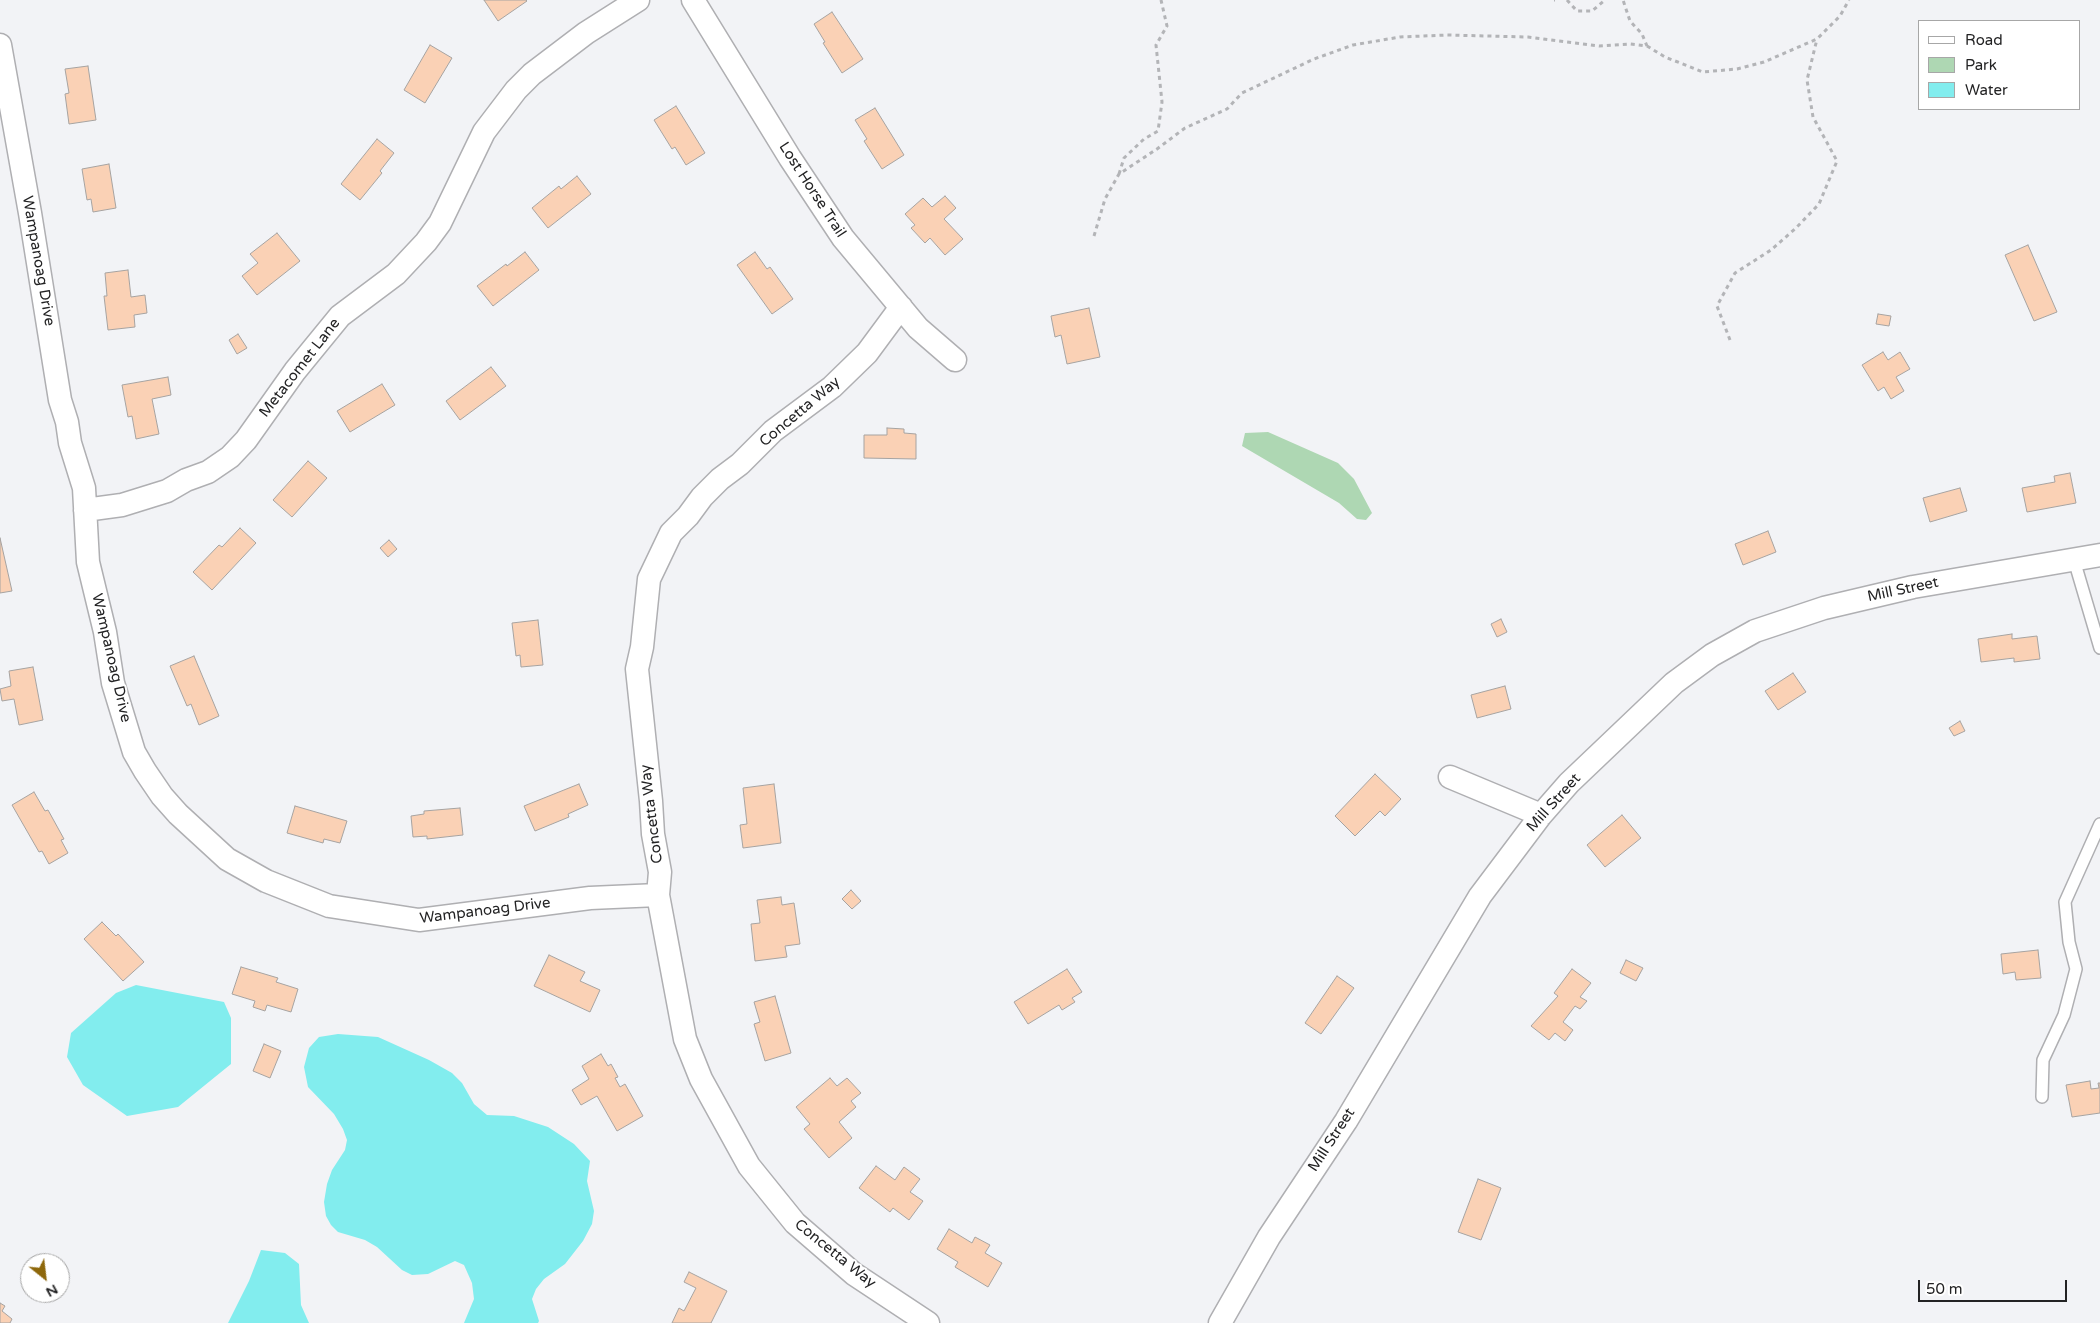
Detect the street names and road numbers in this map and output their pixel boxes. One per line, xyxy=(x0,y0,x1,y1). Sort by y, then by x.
street label: Lost Horse Trail xyxy=(775,139,849,241)
street label: Wampanoag Drive xyxy=(18,195,58,327)
street label: Metacomet Lane xyxy=(256,315,344,421)
street label: Concetta Way xyxy=(756,373,844,451)
street label: Mill Street xyxy=(1866,574,1940,606)
street label: Wampanoag Drive xyxy=(87,592,135,724)
street label: Concetta Way xyxy=(637,763,667,865)
street label: Mill Street xyxy=(1523,770,1585,836)
street label: Wampanoag Drive xyxy=(419,894,551,928)
street label: Mill Street xyxy=(1305,1105,1359,1175)
street label: Concetta Way xyxy=(791,1216,879,1292)

